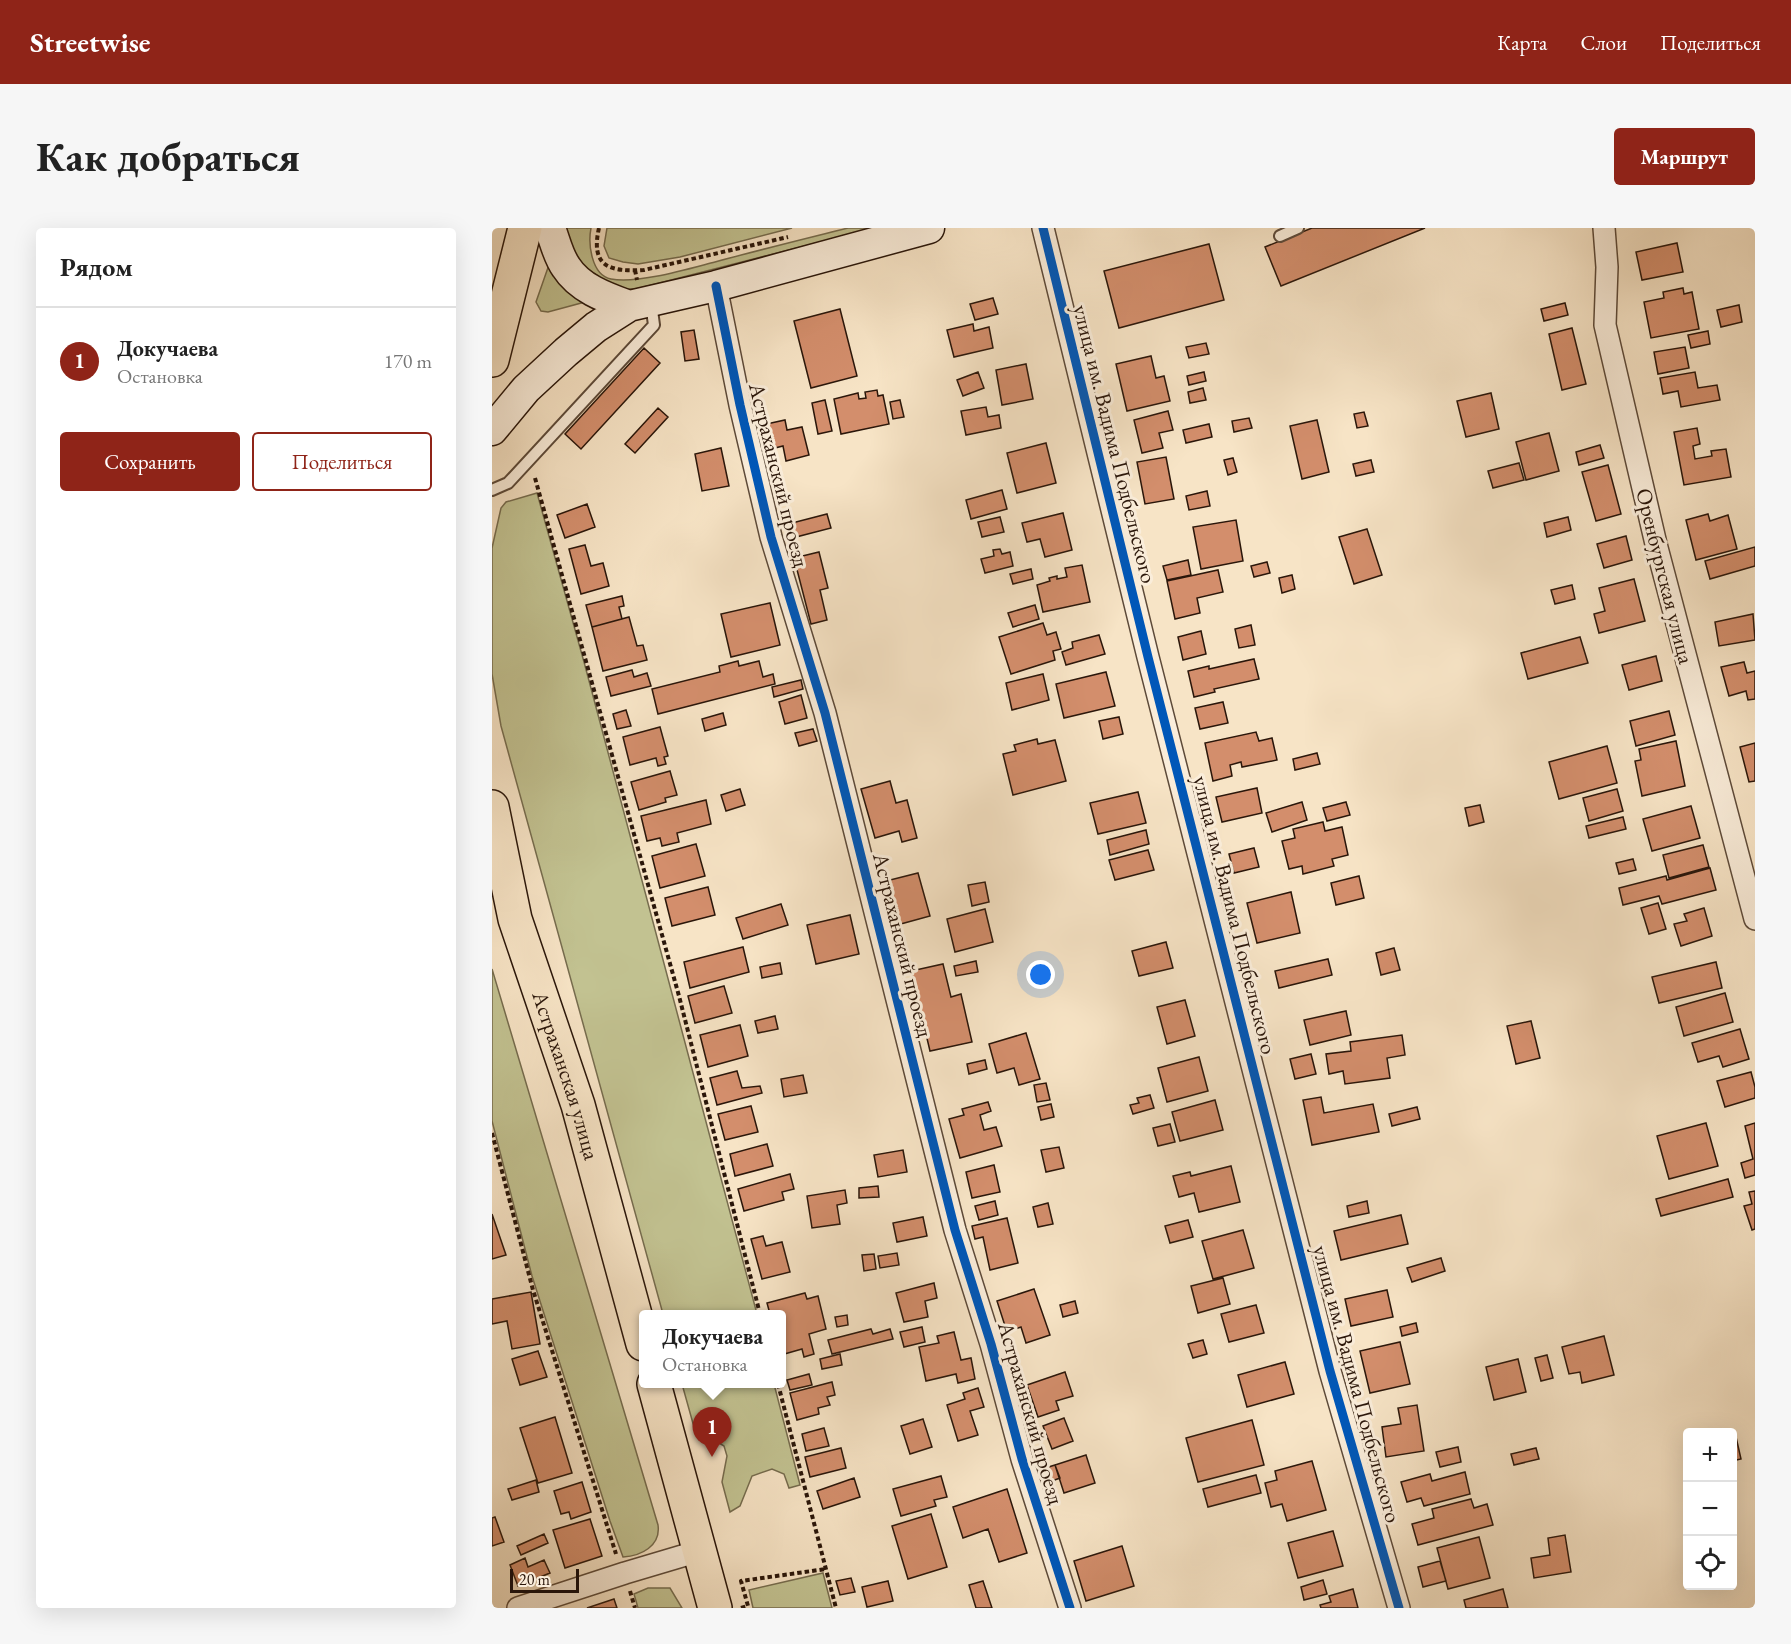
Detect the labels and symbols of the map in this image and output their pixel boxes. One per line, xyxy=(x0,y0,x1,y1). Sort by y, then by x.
street label: улица им. Вадима Подбельского xyxy=(1066,302,1164,586)
street label: Астраханский проезд xyxy=(742,379,816,570)
street label: Оренбургская улица xyxy=(1629,485,1701,667)
street label: улица им. Вадима Подбельского xyxy=(1186,773,1284,1057)
street label: Астраханский проезд xyxy=(866,849,940,1040)
your location xyxy=(1026,960,1055,989)
street label: Астраханская улица xyxy=(526,986,607,1163)
street label: улица им. Вадима Подбельского xyxy=(1306,1242,1408,1526)
street label: Астраханский проезд xyxy=(991,1317,1071,1508)
pin: 1 xyxy=(692,1408,732,1457)
scale bar xyxy=(510,1566,579,1594)

